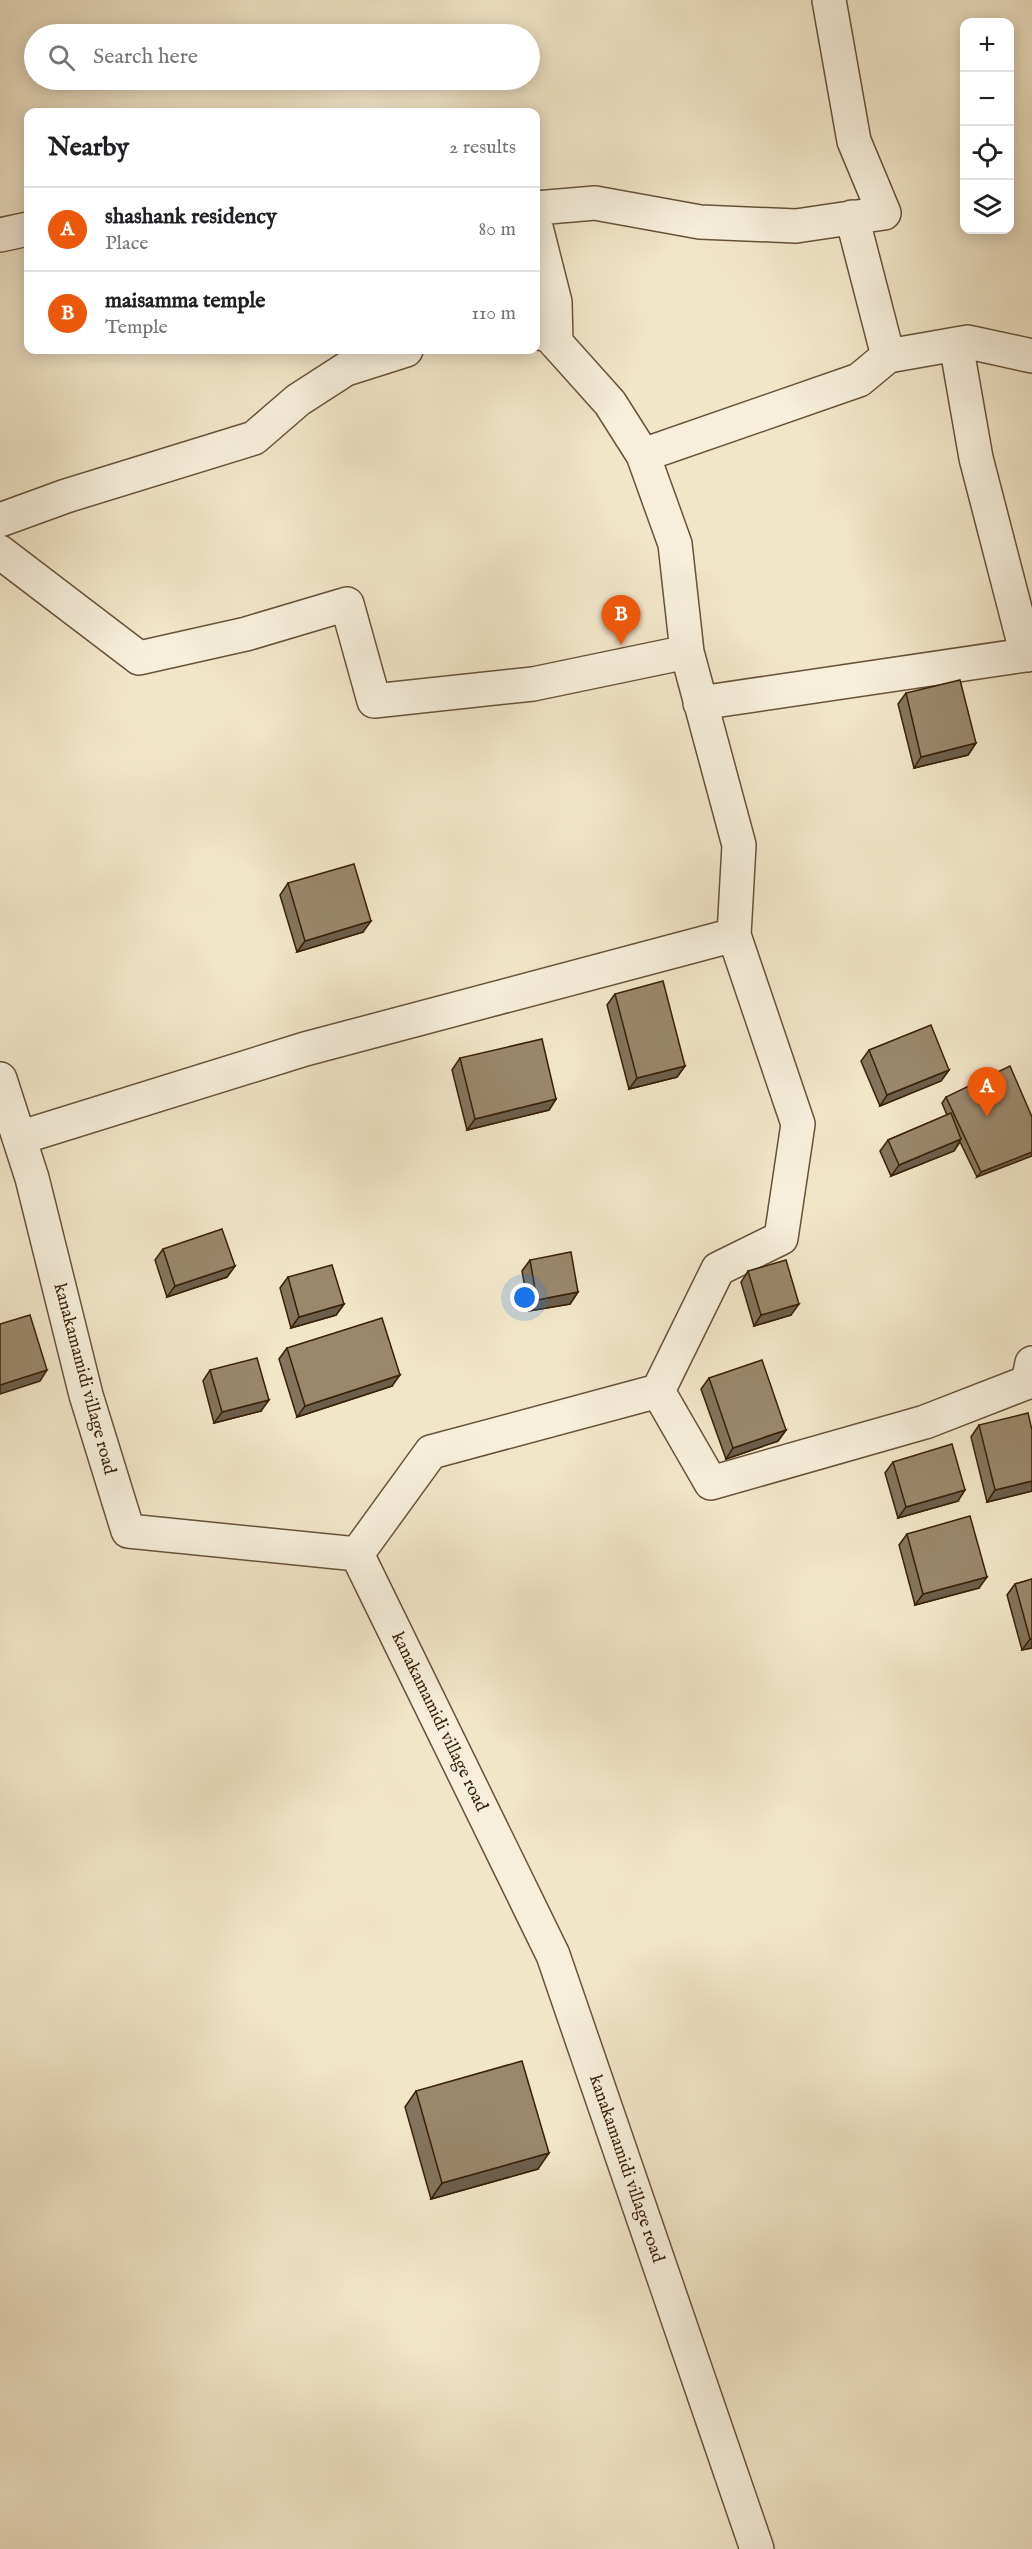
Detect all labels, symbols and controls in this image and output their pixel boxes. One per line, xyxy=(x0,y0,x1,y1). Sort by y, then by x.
map controls xyxy=(960,18,1014,234)
button: + xyxy=(960,18,1014,72)
search box xyxy=(24,24,540,90)
icon: search xyxy=(45,41,78,74)
text: Search here xyxy=(93,43,198,71)
button: − xyxy=(960,72,1014,126)
button: locate xyxy=(960,126,1014,180)
text: Nearby xyxy=(48,131,129,164)
text: 2 results xyxy=(449,135,516,160)
button: layers xyxy=(960,180,1014,234)
text: shashank residency xyxy=(105,203,277,231)
text: A xyxy=(61,217,74,242)
text: 80 m xyxy=(479,217,516,242)
text: Place xyxy=(105,231,148,256)
text: maisamma temple xyxy=(105,287,265,315)
text: B xyxy=(61,301,74,326)
text: 110 m xyxy=(472,301,516,326)
text: Temple xyxy=(105,315,168,340)
pin: B xyxy=(602,596,640,645)
pin: A xyxy=(968,1068,1006,1117)
street label: kanakamamidi village road xyxy=(47,1281,121,1477)
your location xyxy=(510,1283,539,1312)
street label: kanakamamidi village road xyxy=(385,1628,493,1816)
street label: kanakamamidi village road xyxy=(583,2072,669,2266)

